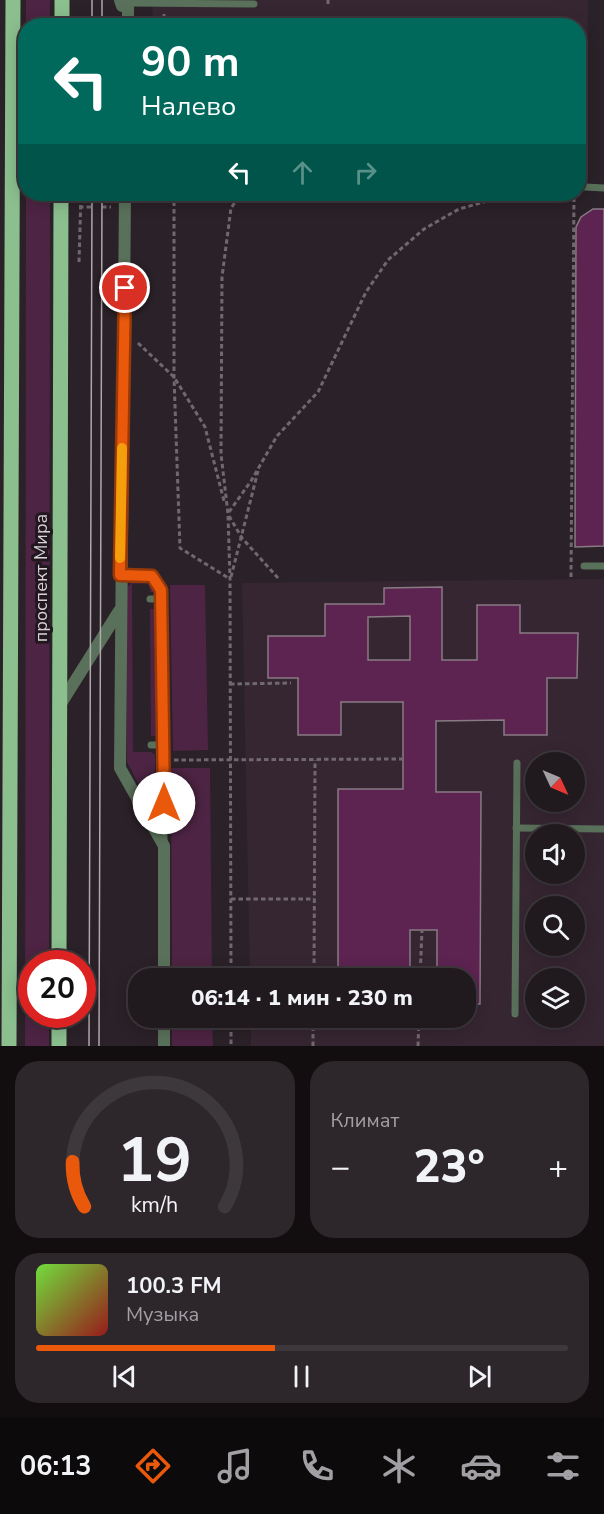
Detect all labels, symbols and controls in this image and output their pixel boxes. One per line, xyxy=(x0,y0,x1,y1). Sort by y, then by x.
text: 90 m xyxy=(141,34,240,91)
icon: left xyxy=(42,42,120,120)
text: Налево xyxy=(141,88,236,125)
icon: left xyxy=(223,156,256,189)
icon: ahead xyxy=(286,156,319,189)
icon: right xyxy=(349,156,382,189)
pin xyxy=(99,262,150,313)
icon: arrive xyxy=(108,271,141,304)
street label: проспект Мира xyxy=(29,514,53,642)
north arrow xyxy=(525,752,585,812)
map controls xyxy=(525,752,585,1028)
position arrow xyxy=(132,771,196,835)
button: sound xyxy=(525,824,585,884)
button: search xyxy=(525,896,585,956)
speed limit sign: 20 xyxy=(18,950,96,1028)
button: layers xyxy=(525,968,585,1028)
text: 06:14 · 1 мин · 230 m xyxy=(191,983,413,1013)
text: Климат xyxy=(331,1107,399,1134)
text: 19 xyxy=(117,1118,192,1203)
text: 23° xyxy=(414,1137,485,1198)
text: − xyxy=(331,1145,350,1190)
text: + xyxy=(548,1145,568,1190)
text: km/h xyxy=(131,1190,178,1220)
text: 100.3 FM xyxy=(126,1271,222,1301)
text: Музыка xyxy=(126,1301,199,1328)
icon: previous xyxy=(108,1360,141,1393)
icon: pause xyxy=(285,1360,318,1393)
icon: next xyxy=(463,1360,496,1393)
icon: directions xyxy=(132,1445,174,1487)
icon: music xyxy=(214,1445,256,1487)
icon: phone xyxy=(296,1445,338,1487)
icon: climate xyxy=(378,1445,420,1487)
icon: car xyxy=(460,1445,502,1487)
icon: filters xyxy=(542,1445,584,1487)
text: 06:13 xyxy=(20,1448,92,1485)

